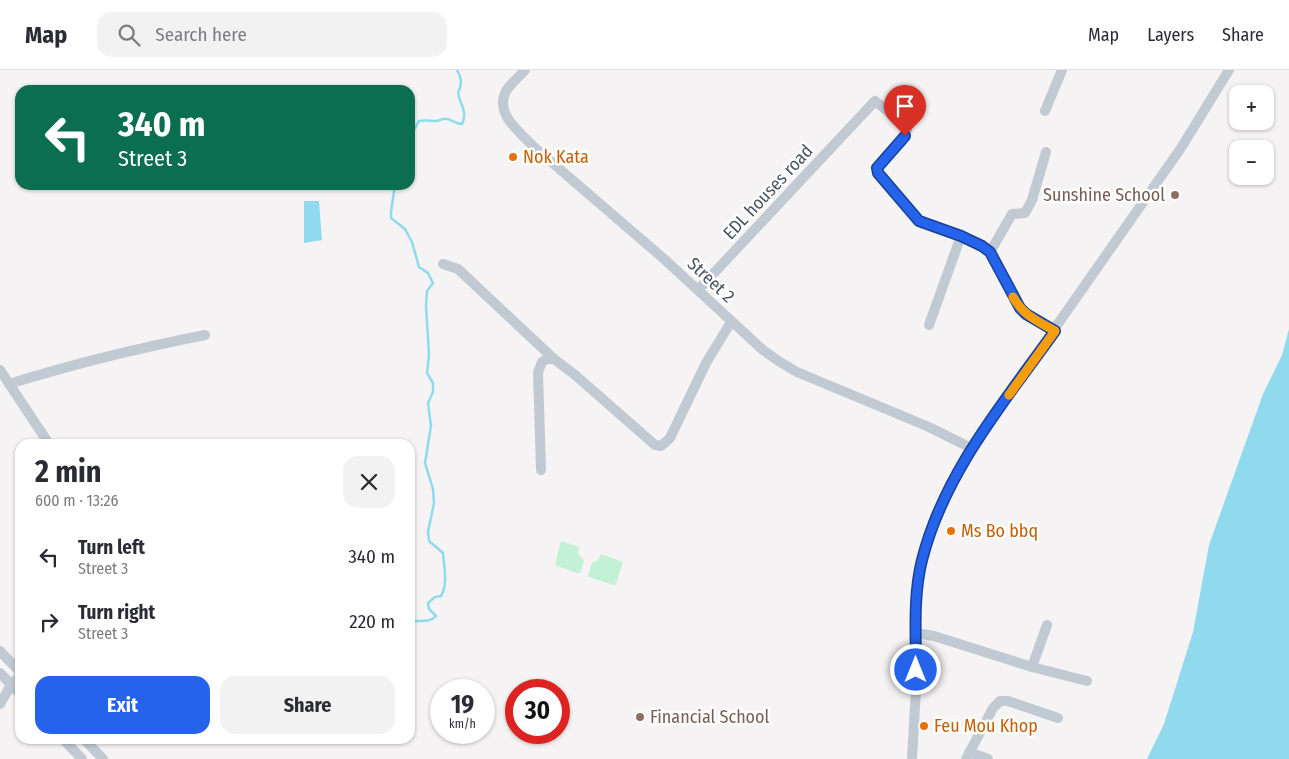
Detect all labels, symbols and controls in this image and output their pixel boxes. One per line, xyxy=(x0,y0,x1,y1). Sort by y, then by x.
search box xyxy=(97,12,447,57)
text: Map xyxy=(25,21,67,49)
icon: search xyxy=(115,21,143,49)
text: Search here xyxy=(155,23,247,46)
text: Map xyxy=(1088,24,1119,46)
text: Layers xyxy=(1147,24,1194,46)
text: Share xyxy=(1222,24,1264,46)
pin xyxy=(884,85,926,136)
map controls xyxy=(1229,85,1274,185)
button: + xyxy=(1229,85,1274,130)
icon: arrive xyxy=(891,92,919,120)
text: 340 m xyxy=(118,103,206,145)
icon: left xyxy=(35,105,100,170)
street label: EDL houses road xyxy=(719,140,817,244)
button: − xyxy=(1229,140,1274,185)
text: Street 3 xyxy=(118,145,187,172)
place label: Nok Kata xyxy=(523,146,589,168)
marker: Nok Kata xyxy=(507,151,519,163)
place label: Sunshine School xyxy=(1043,184,1165,206)
marker: Sunshine School xyxy=(1169,189,1181,201)
street label: Street 2 xyxy=(683,253,739,307)
text: 2 min xyxy=(35,454,102,490)
button: close xyxy=(343,456,395,508)
text: 600 m · 13:26 xyxy=(35,491,118,510)
place label: Ms Bo bbq xyxy=(961,520,1038,542)
marker: Ms Bo bbq xyxy=(945,525,957,537)
text: Turn left xyxy=(78,536,145,559)
icon: left xyxy=(35,543,63,571)
text: 340 m xyxy=(348,545,395,568)
text: Street 3 xyxy=(78,559,128,578)
text: Turn right xyxy=(78,601,155,624)
icon: right xyxy=(35,608,63,636)
text: 220 m xyxy=(349,610,395,633)
text: Street 3 xyxy=(78,624,128,643)
position arrow xyxy=(889,643,941,695)
button: Exit xyxy=(35,676,210,734)
button: Share xyxy=(220,676,395,734)
speed limit sign: 30 xyxy=(505,679,570,744)
text: 19 xyxy=(451,690,474,720)
place label: Financial School xyxy=(650,706,770,728)
marker: Financial School xyxy=(634,711,646,723)
place label: Feu Mou Khop xyxy=(934,715,1038,737)
text: km/h xyxy=(449,717,476,731)
marker: Feu Mou Khop xyxy=(918,720,930,732)

